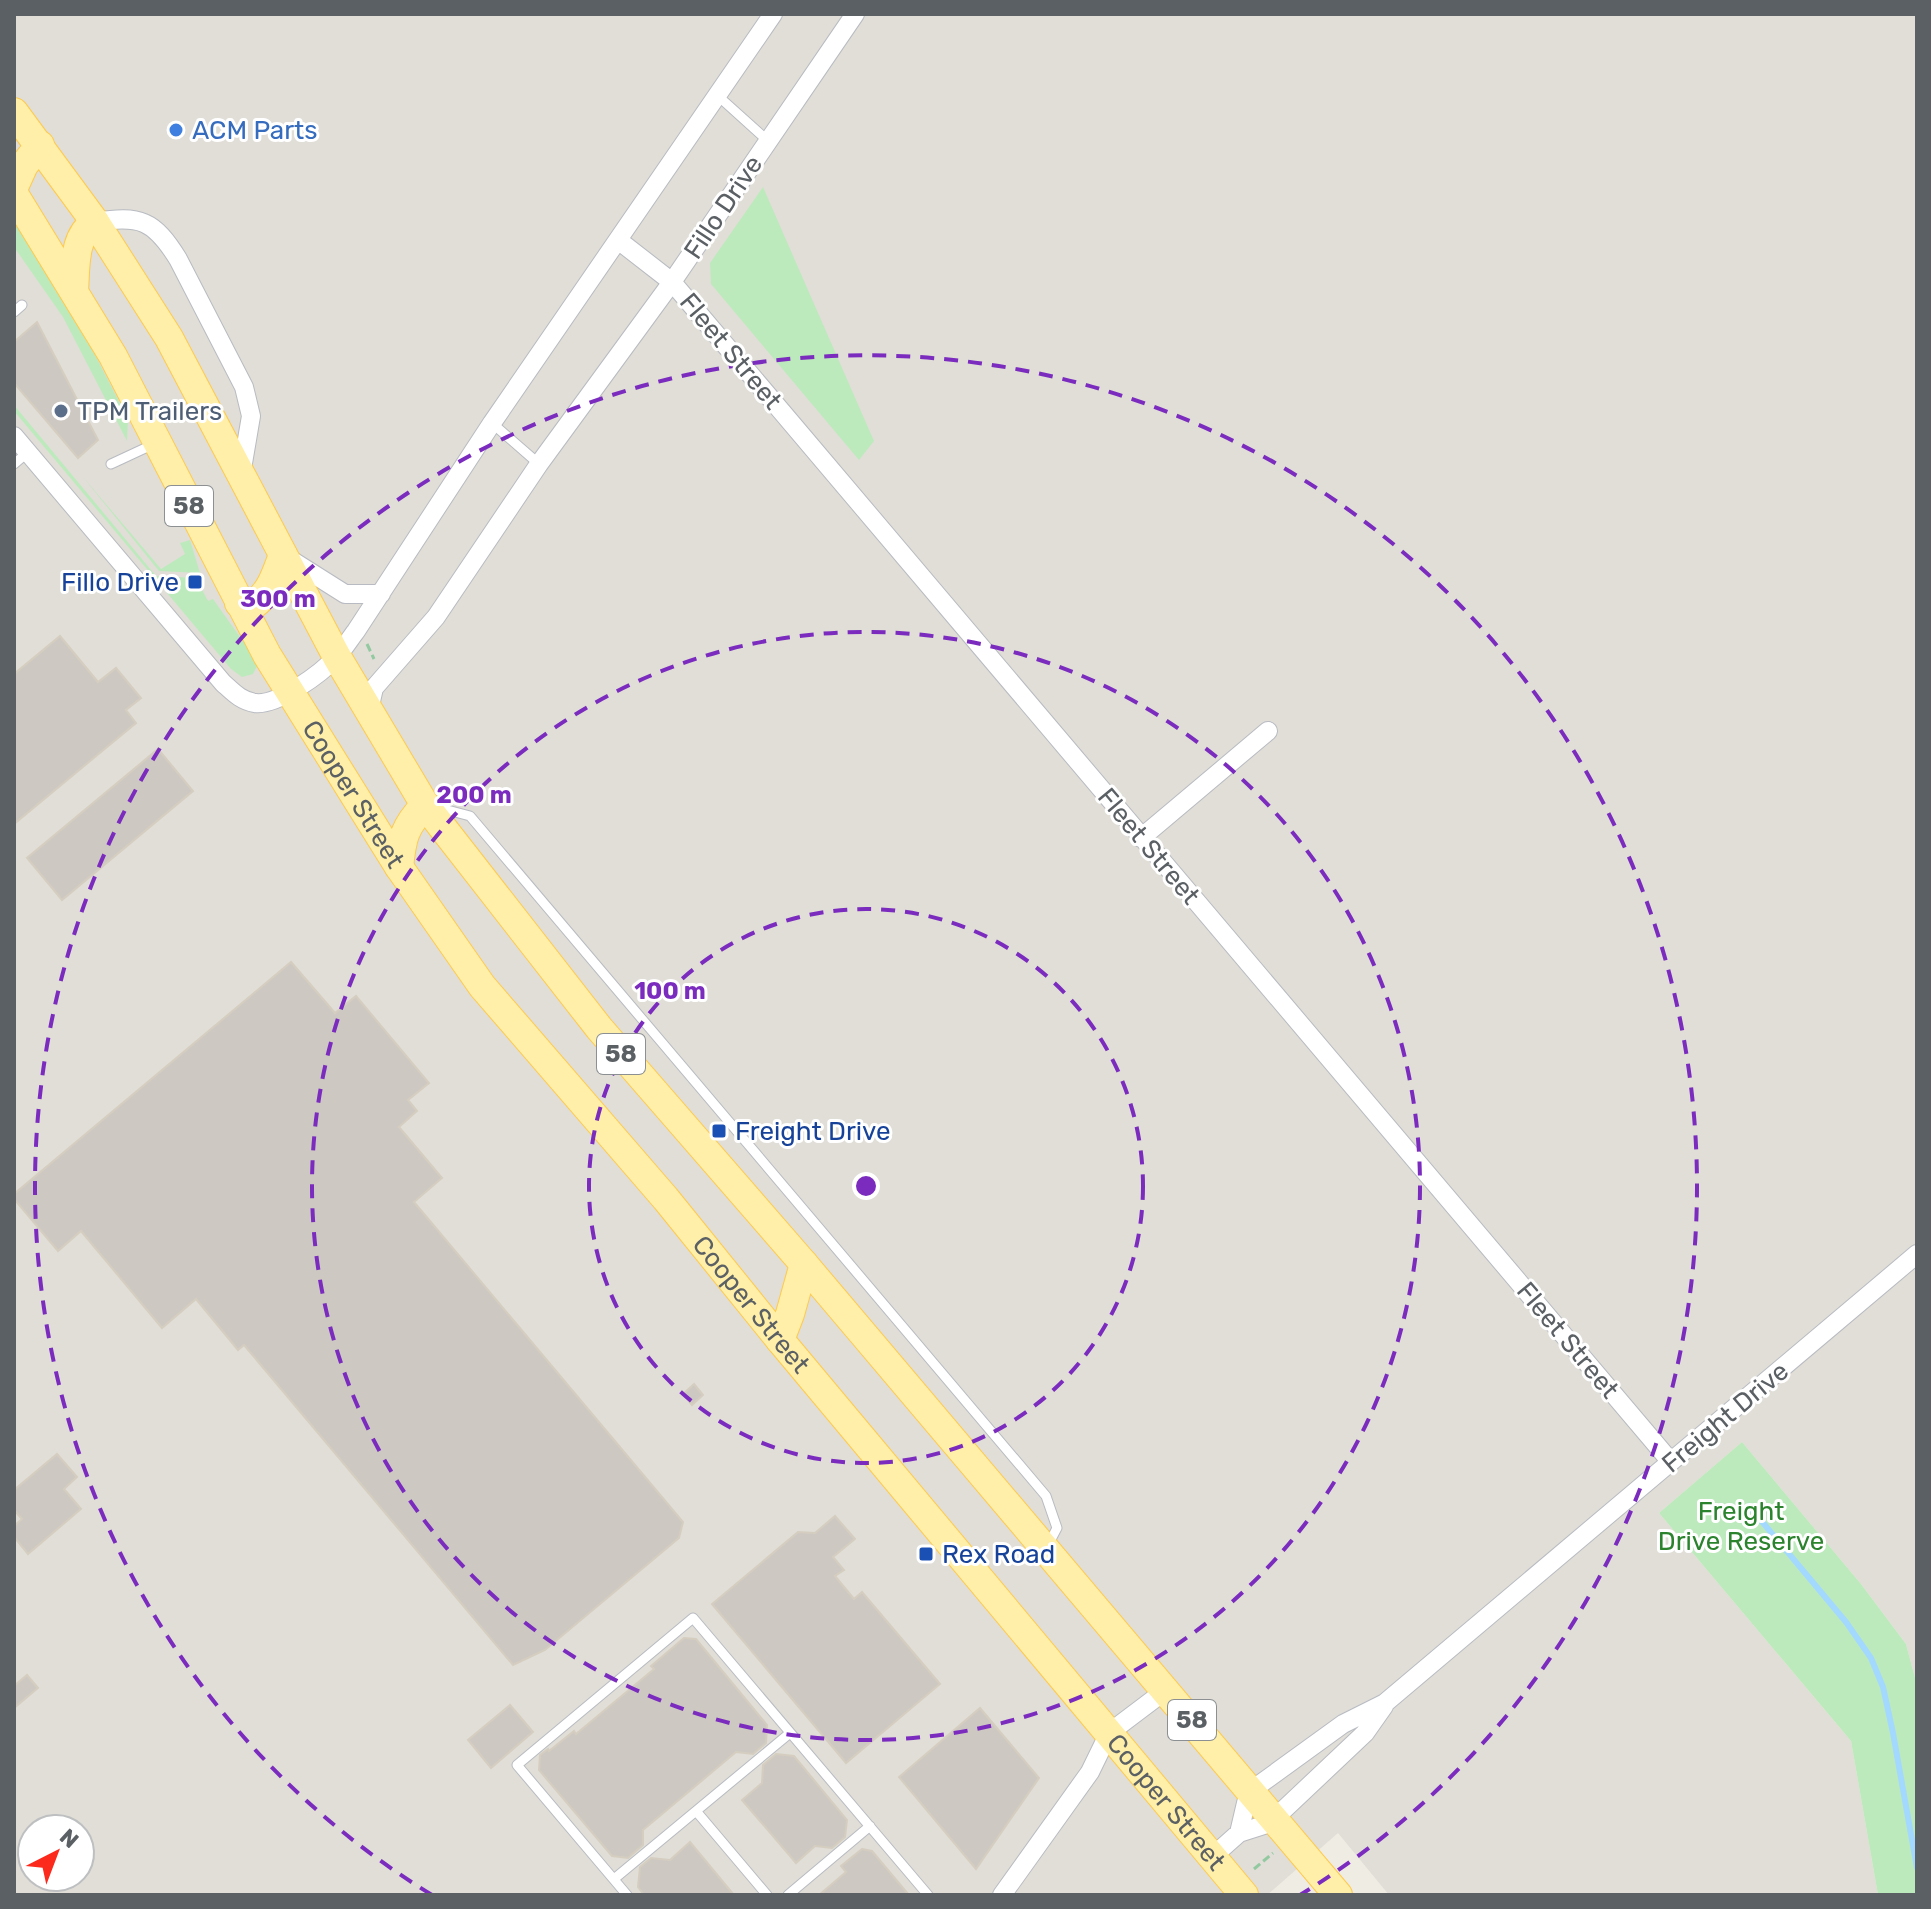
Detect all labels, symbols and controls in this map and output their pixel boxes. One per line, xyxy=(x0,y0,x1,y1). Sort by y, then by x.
place label: ACM Parts xyxy=(192,115,318,146)
marker: ACM Parts xyxy=(167,121,185,139)
street label: Fillo Drive xyxy=(678,150,769,265)
street label: Fleet Street xyxy=(673,287,788,416)
place label: TPM Trailers xyxy=(77,396,222,427)
marker: TPM Trailers xyxy=(52,402,70,420)
road number: 58 xyxy=(165,486,213,526)
place label: Fillo Drive xyxy=(61,567,179,598)
marker: Fillo Drive xyxy=(186,573,204,591)
text: 300 m xyxy=(240,585,316,613)
street label: Cooper Street xyxy=(296,715,411,874)
text: 200 m xyxy=(436,781,512,809)
street label: Fleet Street xyxy=(1091,782,1206,911)
text: 100 m xyxy=(634,977,706,1005)
road number: 58 xyxy=(597,1034,645,1074)
place label: Freight Drive xyxy=(735,1116,891,1147)
marker: Freight Drive xyxy=(710,1122,728,1140)
centre of rings xyxy=(852,1172,880,1200)
street label: Cooper Street xyxy=(686,1230,816,1380)
street label: Fleet Street xyxy=(1510,1276,1625,1405)
street label: Freight Drive xyxy=(1656,1356,1795,1479)
park label: Freight Drive Reserve xyxy=(1658,1496,1824,1557)
place label: Rex Road xyxy=(942,1539,1055,1570)
marker: Rex Road xyxy=(917,1545,935,1563)
road number: 58 xyxy=(1168,1700,1216,1740)
street label: Cooper Street xyxy=(1100,1728,1232,1877)
north arrow xyxy=(16,1813,96,1893)
text: N xyxy=(54,1823,84,1854)

